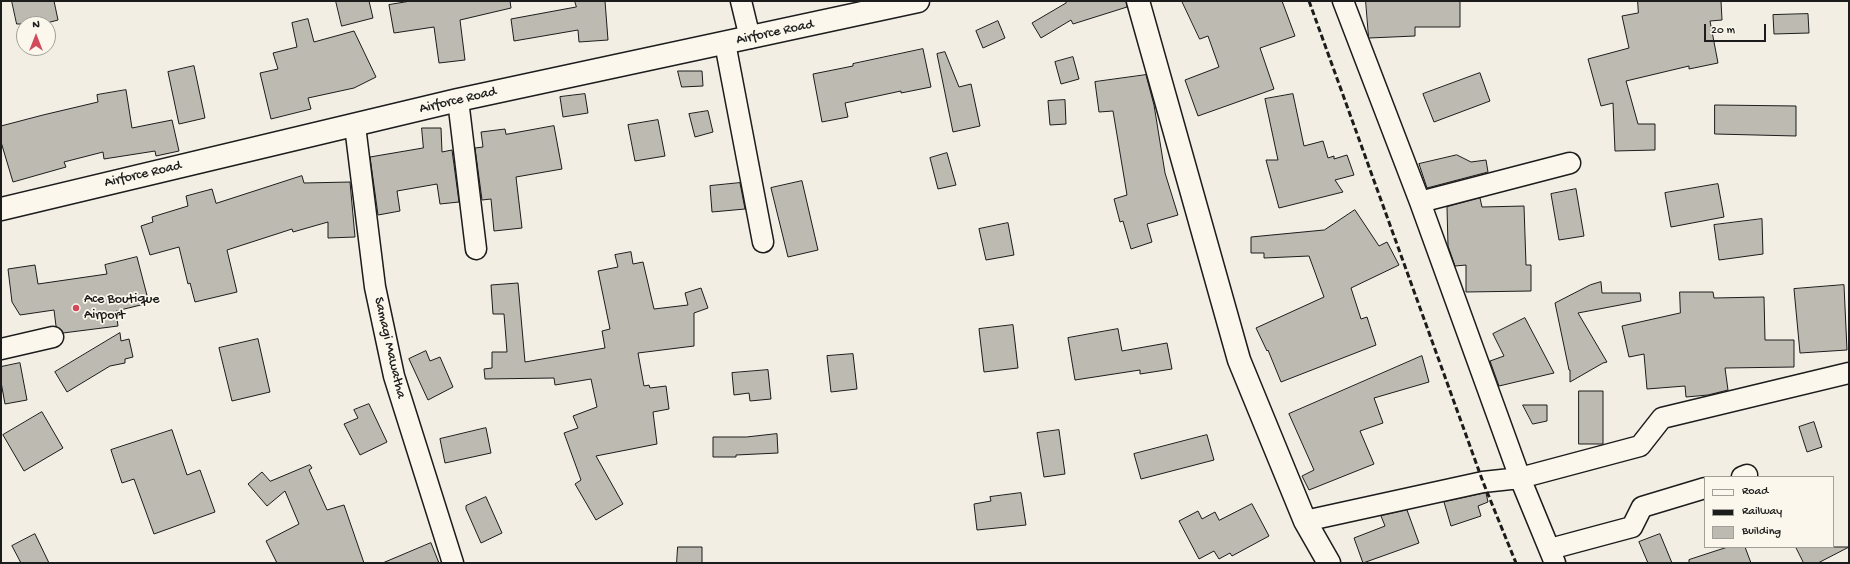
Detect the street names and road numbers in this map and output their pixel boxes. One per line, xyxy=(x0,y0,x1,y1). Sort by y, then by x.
street label: Airforce Road xyxy=(735,17,815,49)
street label: Airforce Road xyxy=(418,84,498,118)
street label: Airforce Road xyxy=(103,158,183,192)
street label: Samagi Mawatha xyxy=(369,296,409,400)

